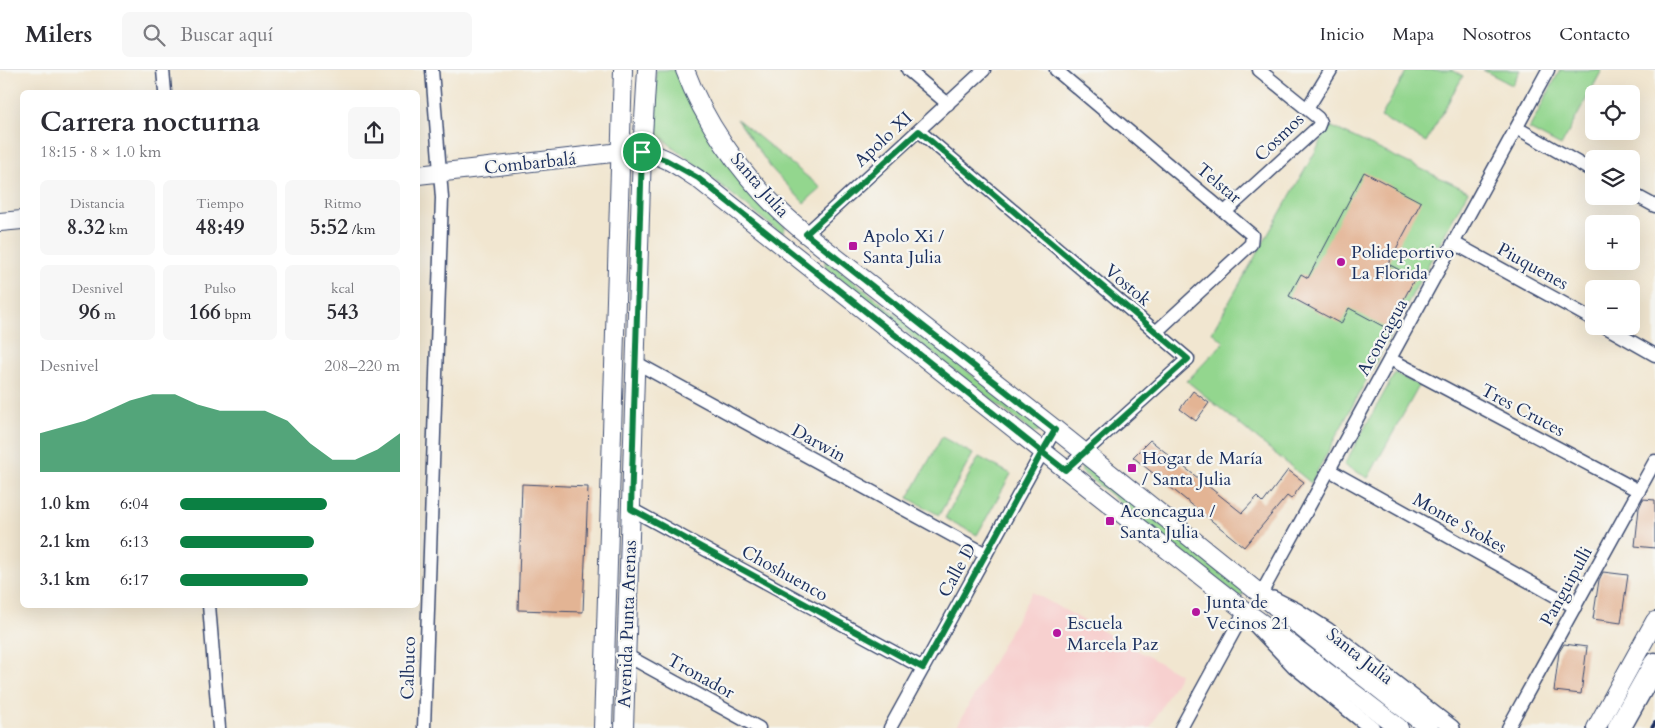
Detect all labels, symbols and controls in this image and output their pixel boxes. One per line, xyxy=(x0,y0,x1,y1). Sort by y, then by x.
search box xyxy=(122,12,472,57)
text: Milers xyxy=(25,18,92,51)
icon: search xyxy=(140,21,168,49)
text: Buscar aquí xyxy=(180,22,273,48)
text: Inicio xyxy=(1320,22,1364,47)
text: Mapa xyxy=(1392,22,1434,47)
text: Nosotros xyxy=(1462,22,1531,47)
text: Contacto xyxy=(1559,22,1630,47)
map controls xyxy=(1585,85,1640,335)
button: locate xyxy=(1585,85,1640,140)
text: Carrera nocturna xyxy=(40,103,260,141)
street label: Apolo XI xyxy=(849,106,918,173)
button: share xyxy=(348,107,400,159)
street label: Cosmos xyxy=(1249,107,1310,167)
pin xyxy=(621,131,663,173)
icon: arrive xyxy=(628,138,656,166)
text: 18:15 · 8 × 1.0 km xyxy=(40,141,161,163)
street label: Combarbalá xyxy=(483,146,578,181)
street label: Santa Julia xyxy=(724,147,795,223)
button: layers xyxy=(1585,150,1640,205)
street label: Telstar xyxy=(1191,157,1247,210)
text: Distancia xyxy=(70,194,125,213)
text: Tiempo xyxy=(196,194,244,213)
text: Ritmo xyxy=(324,194,361,213)
text: 8.32 xyxy=(67,213,105,242)
text: 48:49 xyxy=(195,213,245,242)
text: 5:52 xyxy=(310,213,348,242)
button: + xyxy=(1585,215,1640,270)
text: km xyxy=(105,220,128,239)
text: /km xyxy=(348,220,376,239)
place label: Apolo Xi / Santa Julia xyxy=(863,224,944,270)
street label: Piuquenes xyxy=(1493,237,1573,296)
marker: Apolo Xi / Santa Julia xyxy=(847,240,859,252)
place label: Polideportivo La Florida xyxy=(1351,240,1454,286)
marker: Polideportivo La Florida xyxy=(1335,256,1347,268)
street label: Vostok xyxy=(1099,258,1157,313)
text: Desnivel xyxy=(72,279,123,298)
text: Pulso xyxy=(204,279,236,298)
text: kcal xyxy=(331,279,354,298)
button: − xyxy=(1585,280,1640,335)
street label: Aconcagua xyxy=(1351,294,1414,380)
text: 96 xyxy=(79,298,100,327)
text: 166 xyxy=(189,298,221,327)
text: 543 xyxy=(327,298,359,327)
text: m xyxy=(100,305,116,324)
text: bpm xyxy=(221,305,251,324)
text: Desnivel xyxy=(40,355,99,377)
text: 208–220 m xyxy=(324,355,400,377)
street label: Tres Cruces xyxy=(1477,378,1569,443)
street label: Darwin xyxy=(787,418,851,469)
place label: Hogar de María / Santa Julia xyxy=(1142,446,1263,492)
marker: Hogar de María / Santa Julia xyxy=(1126,462,1138,474)
street label: Monte Stokes xyxy=(1408,487,1511,560)
text: 1.0 km xyxy=(40,493,90,515)
text: 6:04 xyxy=(120,493,149,515)
place label: Aconcagua / Santa Julia xyxy=(1120,499,1216,545)
marker: Aconcagua / Santa Julia xyxy=(1104,515,1116,527)
text: 2.1 km xyxy=(40,531,90,553)
text: 6:13 xyxy=(120,531,149,553)
street label: Choshuenco xyxy=(737,539,833,608)
street label: Calle D xyxy=(932,539,983,602)
street label: Avenida Punta Arenas xyxy=(612,540,643,709)
street label: Panguipulli xyxy=(1534,542,1599,631)
text: 3.1 km xyxy=(40,569,90,591)
text: 6:17 xyxy=(120,569,149,591)
place label: Junta de Vecinos 21 xyxy=(1203,590,1290,636)
marker: Junta de Vecinos 21 xyxy=(1190,606,1202,618)
place label: Escuela Marcela Paz xyxy=(1067,611,1158,657)
street label: Santa Julia xyxy=(1321,622,1399,691)
marker: Escuela Marcela Paz xyxy=(1051,627,1063,639)
street label: Calbuco xyxy=(395,636,422,700)
street label: Tronador xyxy=(663,648,739,705)

